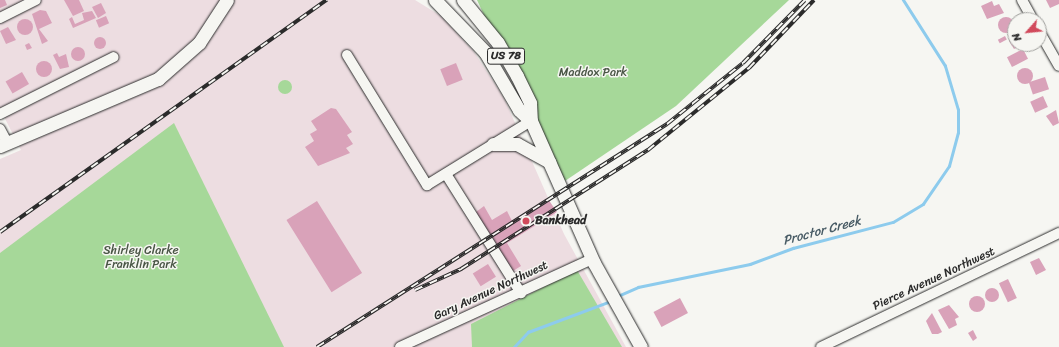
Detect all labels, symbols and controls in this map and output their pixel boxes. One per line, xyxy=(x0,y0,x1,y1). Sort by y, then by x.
north arrow xyxy=(1007,12,1047,52)
text: N xyxy=(1007,30,1027,45)
road number: US 78 xyxy=(487,47,525,65)
park label: Maddox Park xyxy=(559,66,627,80)
water label: Proctor Creek xyxy=(781,213,863,249)
place label: Bankhead xyxy=(535,214,586,228)
marker: Bankhead xyxy=(520,215,532,227)
park label: Shirley Clarke Franklin Park xyxy=(103,244,179,272)
street label: Pierce Avenue Northwest xyxy=(870,244,998,314)
street label: Gary Avenue Northwest xyxy=(431,258,551,324)

